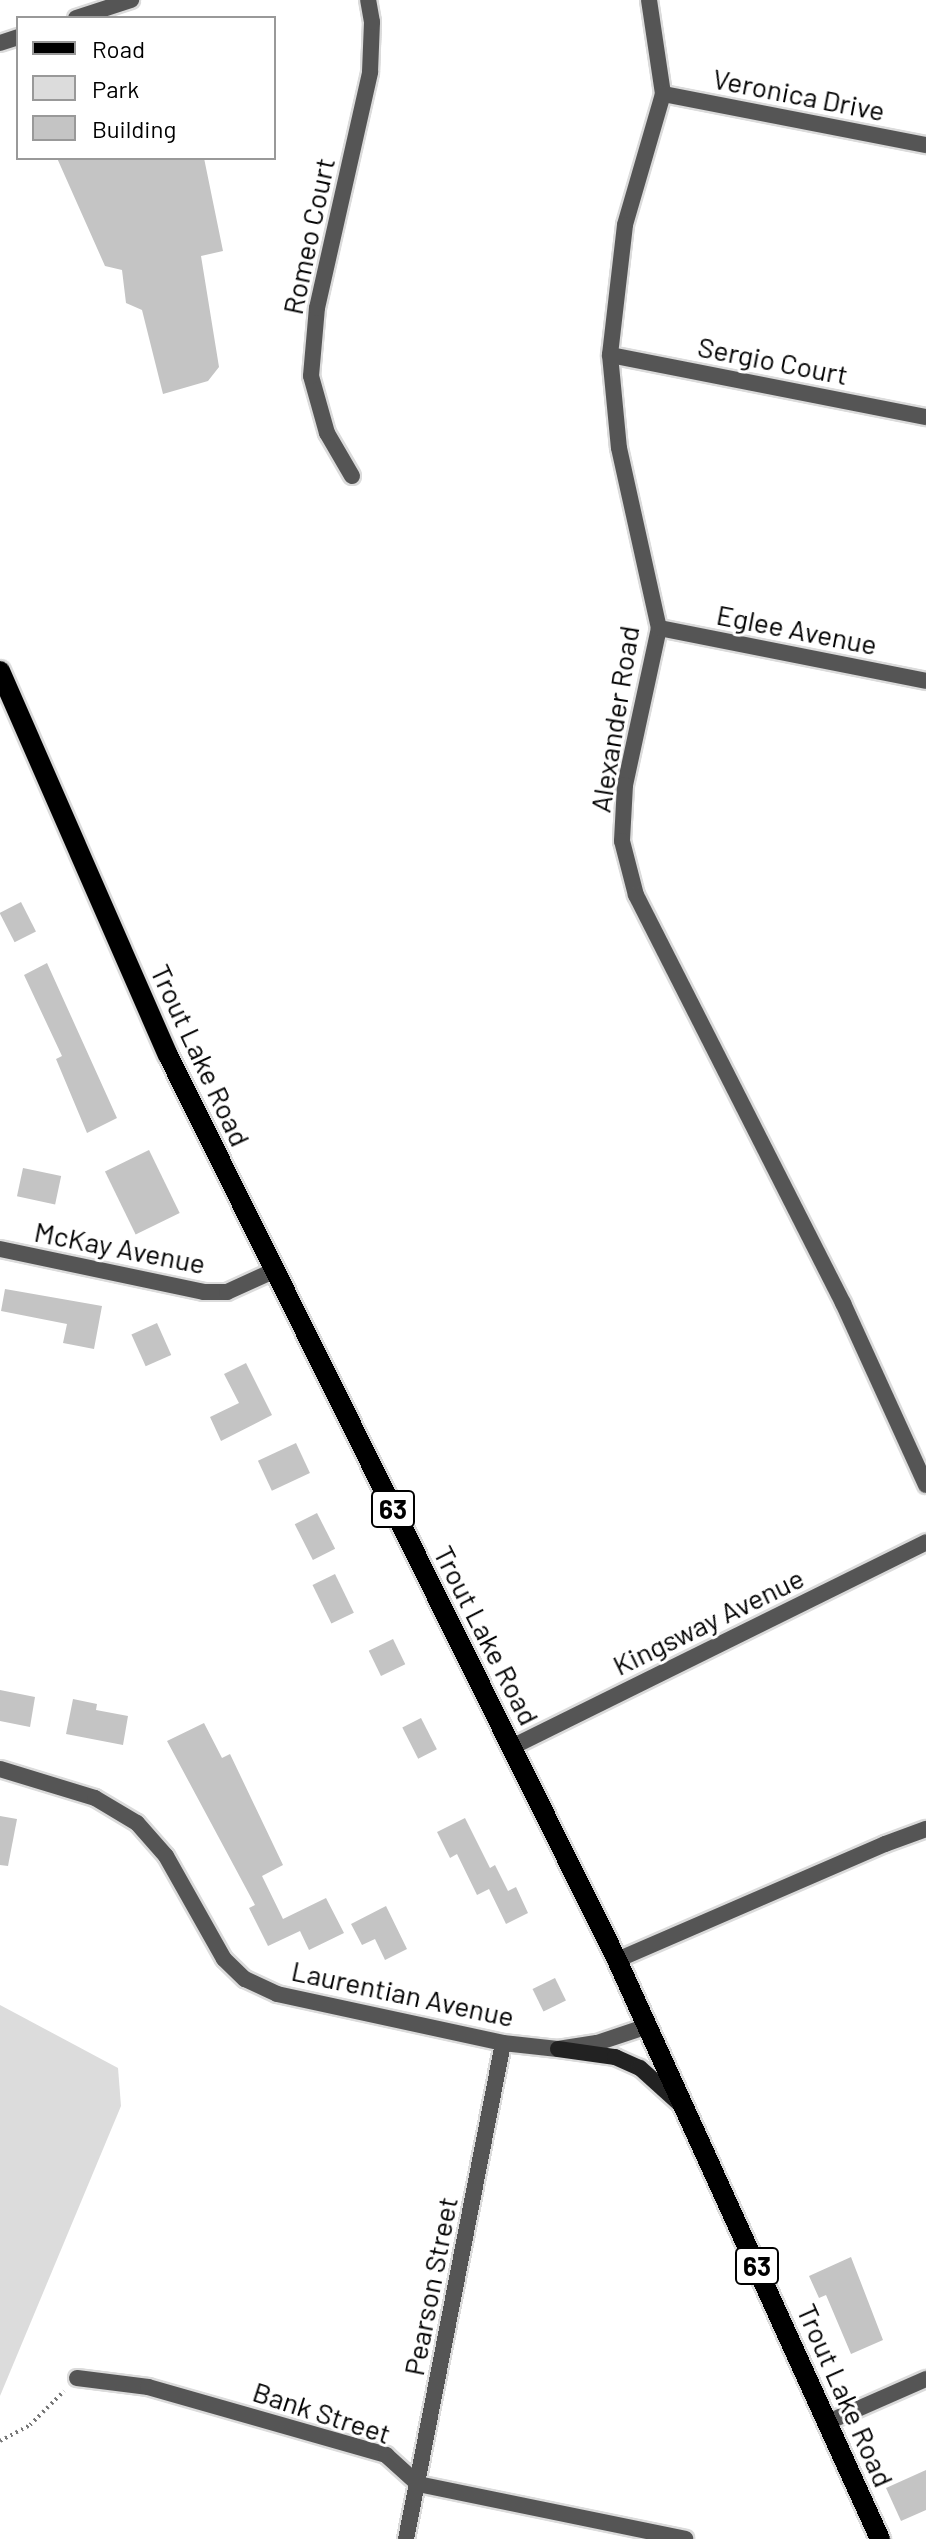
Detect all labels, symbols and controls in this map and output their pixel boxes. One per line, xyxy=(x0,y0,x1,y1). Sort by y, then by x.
legend xyxy=(16,16,276,160)
text: Road xyxy=(92,34,145,63)
street label: Veronica Drive xyxy=(710,61,888,127)
text: Park xyxy=(92,74,139,103)
text: Building xyxy=(92,114,176,143)
street label: Romeo Court xyxy=(275,155,341,317)
street label: Sergio Court xyxy=(695,329,851,391)
street label: Eglee Avenue xyxy=(714,597,880,661)
street label: Alexander Road xyxy=(583,623,645,815)
street label: Trout Lake Road xyxy=(144,959,258,1151)
street label: McKay Avenue xyxy=(32,1214,208,1280)
road number: 63 xyxy=(369,1487,417,1531)
street label: Trout Lake Road xyxy=(427,1540,547,1730)
street label: Kingsway Avenue xyxy=(607,1560,809,1682)
street label: Laurentian Avenue xyxy=(289,1953,517,2033)
street label: Pearson Street xyxy=(396,2194,464,2378)
road number: 63 xyxy=(733,2244,781,2288)
street label: Trout Lake Road xyxy=(791,2298,901,2492)
street label: Bank Street xyxy=(249,2374,395,2450)

